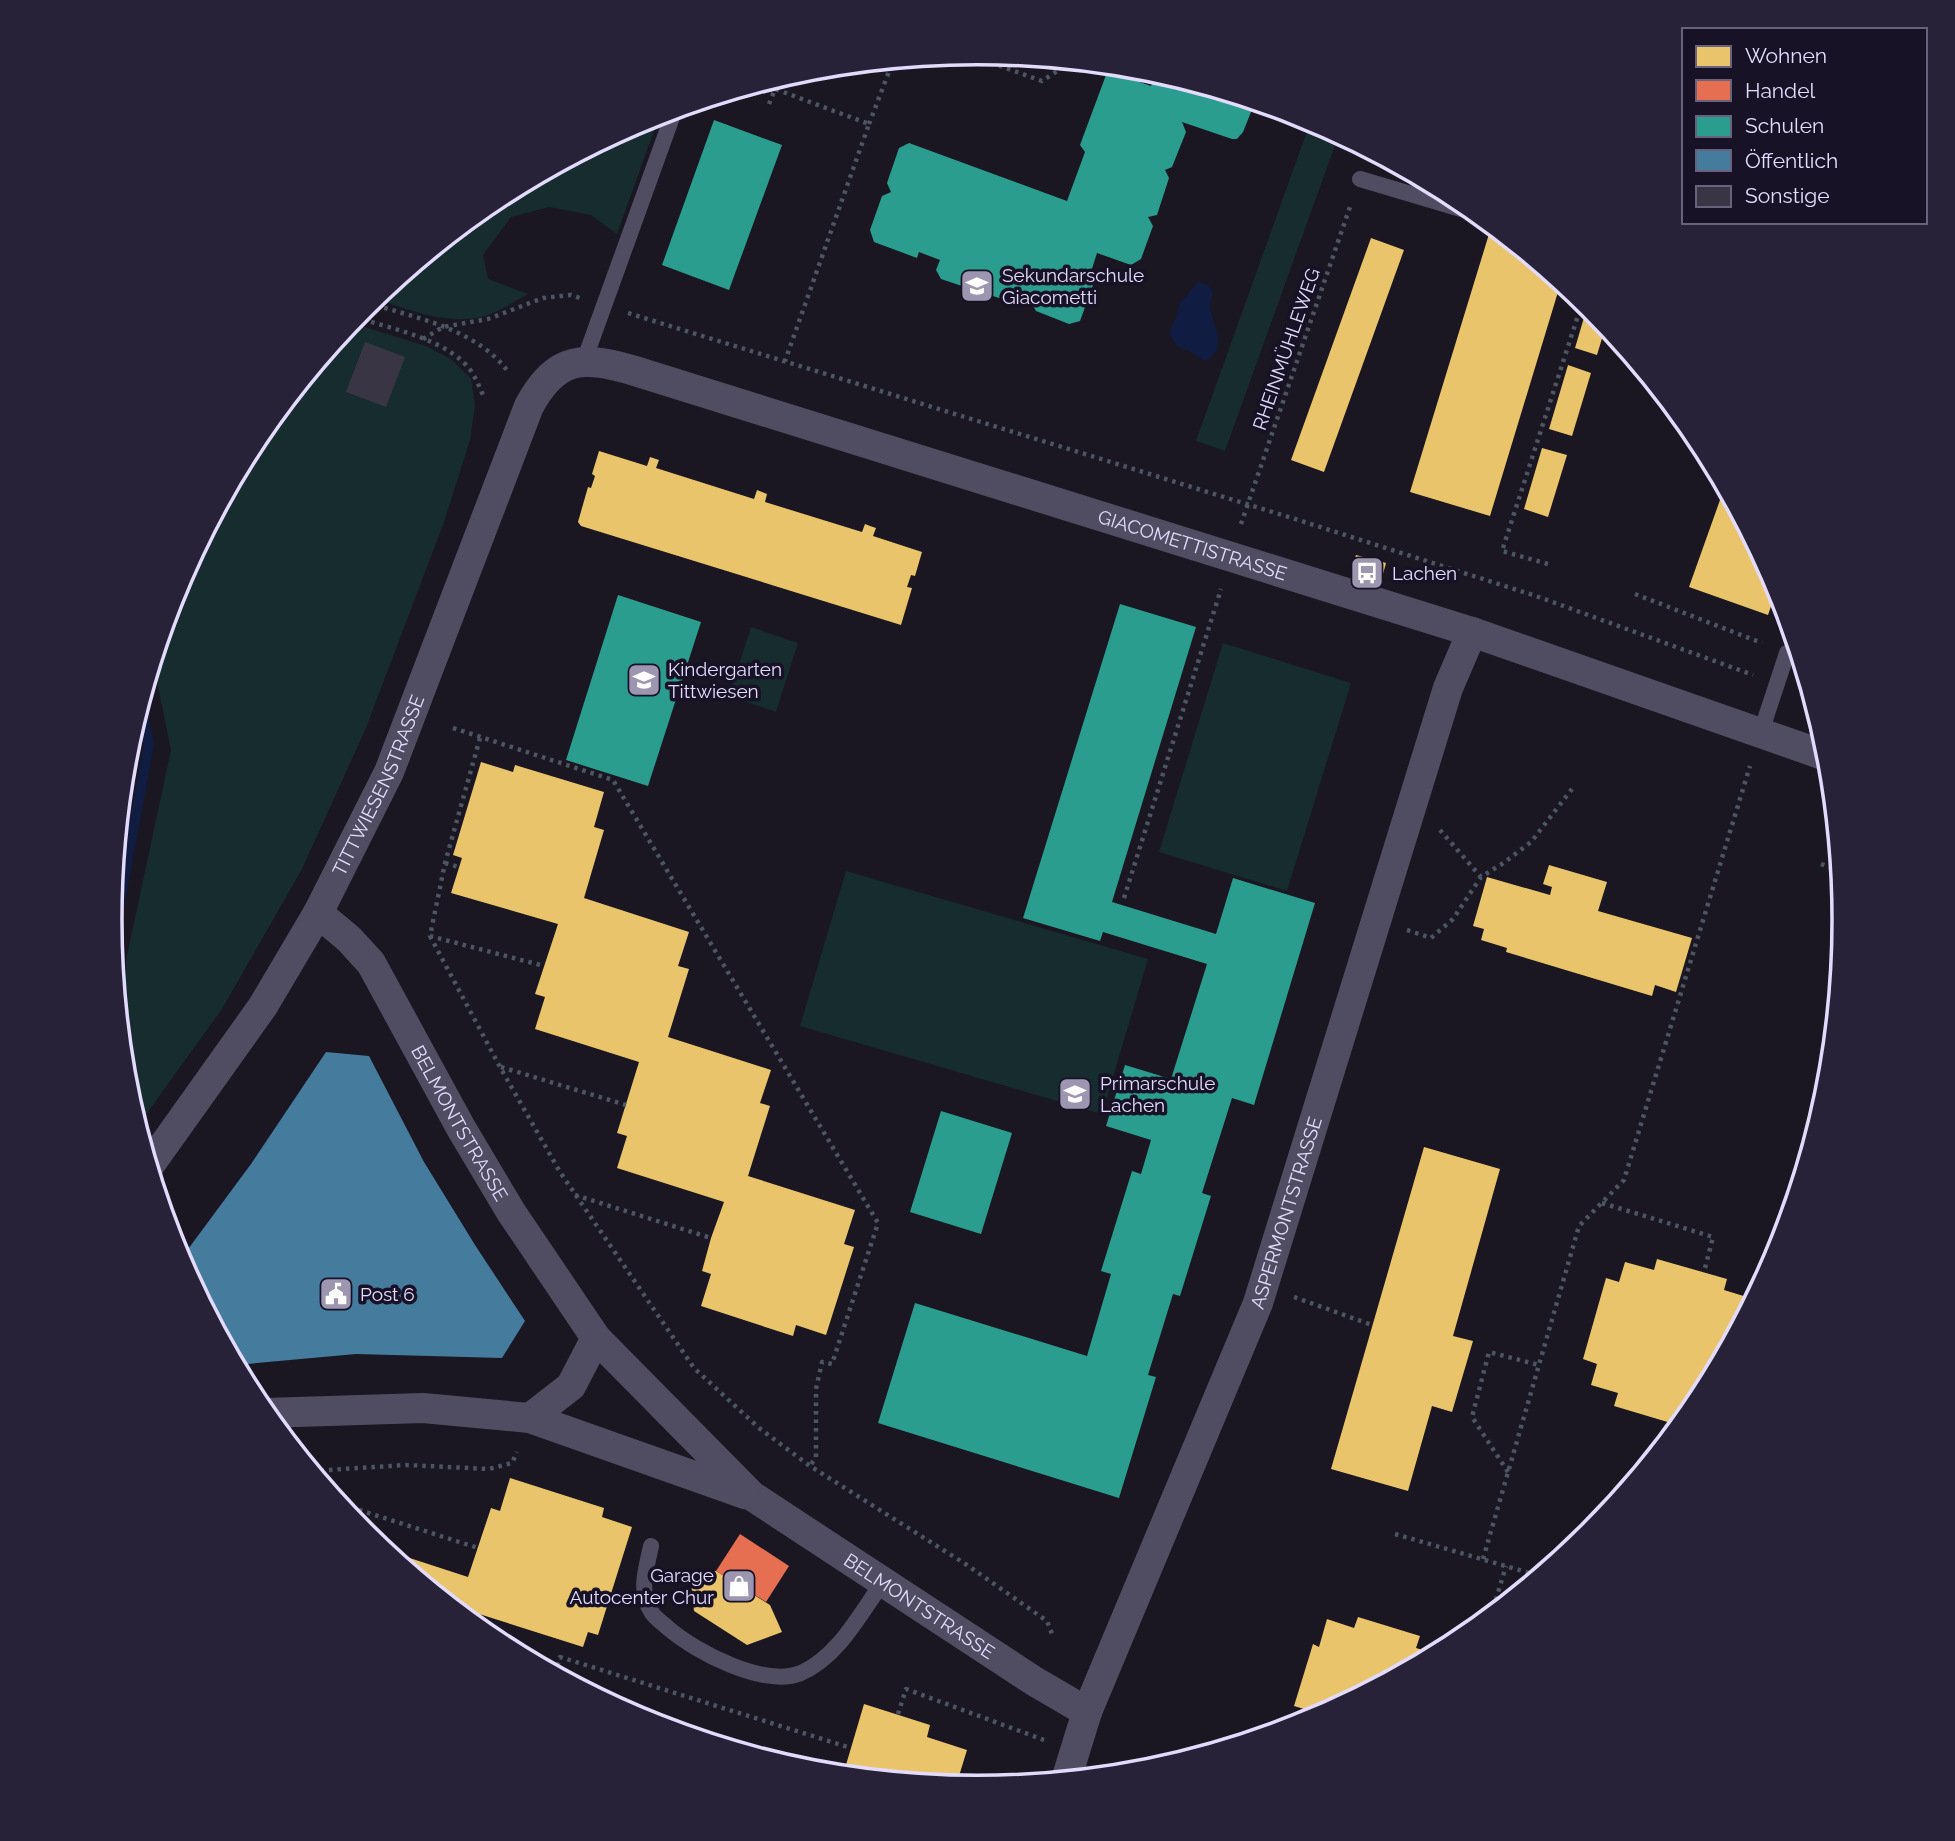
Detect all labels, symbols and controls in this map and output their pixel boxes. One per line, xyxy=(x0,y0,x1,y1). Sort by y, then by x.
legend xyxy=(1682,28,1927,224)
text: Wohnen xyxy=(1745,43,1827,68)
text: Handel xyxy=(1745,78,1815,103)
text: Schulen xyxy=(1745,113,1824,138)
text: Öffentlich xyxy=(1745,148,1838,173)
text: Sonstige xyxy=(1745,183,1830,208)
place label: Sekundarschule Giacometti xyxy=(1002,264,1144,308)
street label: RHEINMÜHLEWEG xyxy=(1248,265,1324,433)
school or university icon: Sekundarschule Giacometti xyxy=(958,267,996,305)
street label: GIACOMETTISTRASSE xyxy=(1095,505,1290,585)
bus stop icon: Lachen xyxy=(1348,554,1386,592)
place label: Lachen xyxy=(1392,562,1457,584)
place label: Kindergarten Tittwiesen xyxy=(668,658,782,702)
school or university icon: Kindergarten Tittwiesen xyxy=(625,661,663,699)
street label: TITTWIESENSTRASSE xyxy=(328,692,428,879)
street label: BELMONTSTRASSE xyxy=(407,1041,513,1205)
place label: Primarschule Lachen xyxy=(1100,1072,1215,1116)
school or university icon: Primarschule Lachen xyxy=(1056,1075,1094,1113)
street label: ASPERMONTSTRASSE xyxy=(1246,1114,1326,1312)
public building icon: Post 6 xyxy=(317,1275,355,1313)
place label: Post 6 xyxy=(360,1283,415,1305)
street label: BELMONTSTRASSE xyxy=(840,1549,999,1663)
place label: Garage Autocenter Chur xyxy=(570,1564,714,1608)
shop icon: Garage Autocenter Chur xyxy=(720,1567,758,1605)

